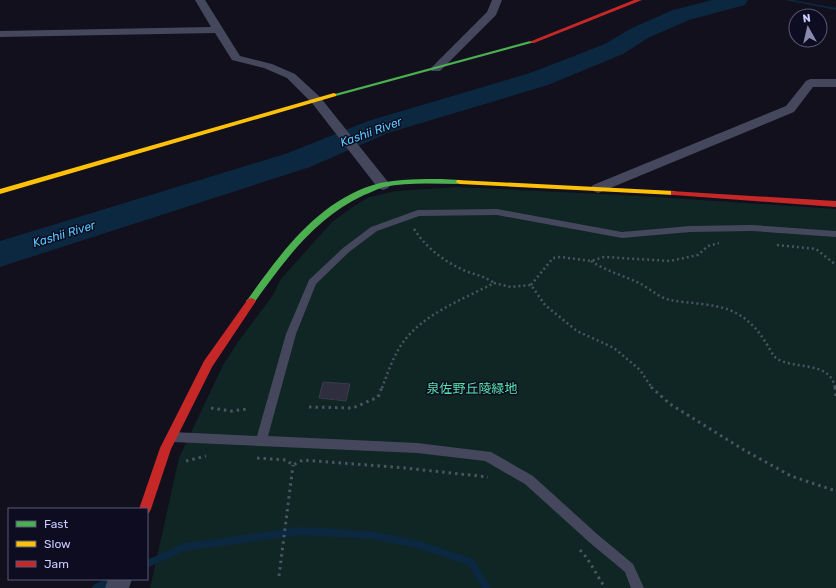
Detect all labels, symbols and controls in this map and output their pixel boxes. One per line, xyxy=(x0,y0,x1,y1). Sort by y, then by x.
north arrow xyxy=(788,8,828,48)
text: N xyxy=(802,12,812,26)
water label: Kashii River xyxy=(338,114,404,150)
water label: Kashii River xyxy=(31,218,97,250)
park label: 泉佐野丘陵緑地 xyxy=(426,381,518,396)
legend xyxy=(8,508,148,580)
text: Fast xyxy=(44,517,68,531)
text: Slow xyxy=(44,537,71,551)
text: Jam xyxy=(44,557,69,571)

